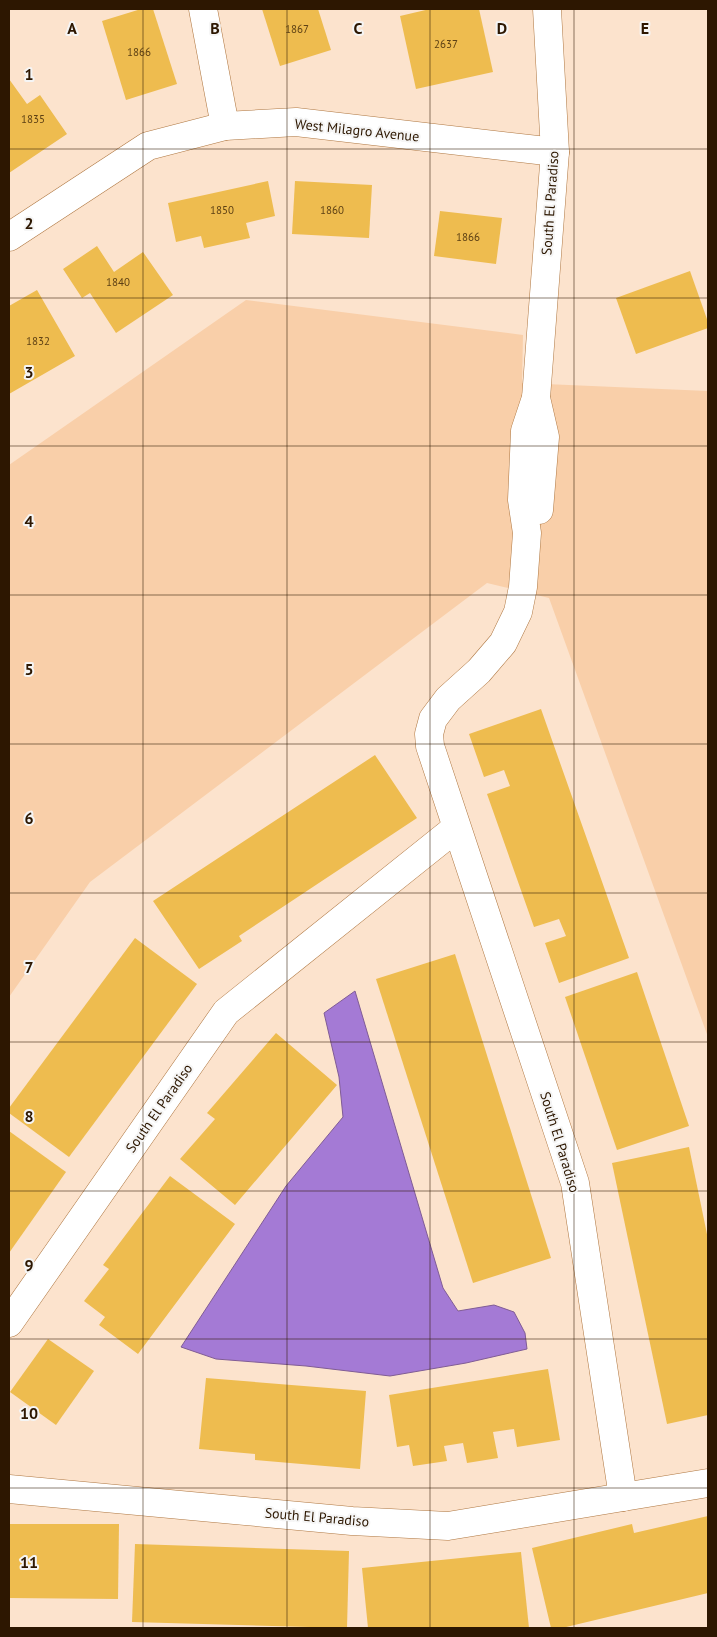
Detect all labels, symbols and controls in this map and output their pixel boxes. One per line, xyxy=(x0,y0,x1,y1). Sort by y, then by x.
text: A xyxy=(67,18,77,38)
text: B xyxy=(210,18,220,38)
text: C xyxy=(354,18,363,38)
text: D xyxy=(497,18,507,38)
text: E xyxy=(641,18,649,38)
house number: 1867 xyxy=(285,22,309,36)
house number: 2637 xyxy=(434,37,458,51)
house number: 1866 xyxy=(127,45,151,59)
text: 1 xyxy=(24,64,34,84)
house number: 1835 xyxy=(21,112,45,126)
street label: West Milagro Avenue xyxy=(294,115,420,145)
street label: South El Paradiso xyxy=(537,150,563,256)
house number: 1850 xyxy=(210,203,234,217)
house number: 1860 xyxy=(320,203,344,217)
text: 2 xyxy=(24,213,34,233)
house number: 1866 xyxy=(456,230,480,244)
house number: 1840 xyxy=(106,275,130,289)
house number: 1832 xyxy=(26,334,50,348)
text: 3 xyxy=(24,362,34,382)
text: 4 xyxy=(24,511,34,531)
text: 5 xyxy=(24,659,34,679)
text: 6 xyxy=(24,808,34,828)
text: 7 xyxy=(24,957,34,977)
street label: South El Paradiso xyxy=(122,1060,196,1156)
street label: South El Paradiso xyxy=(536,1089,584,1195)
text: 8 xyxy=(24,1106,34,1126)
text: 9 xyxy=(24,1255,34,1275)
text: 10 xyxy=(20,1403,38,1423)
street label: South El Paradiso xyxy=(264,1503,370,1531)
text: 11 xyxy=(20,1552,38,1572)

